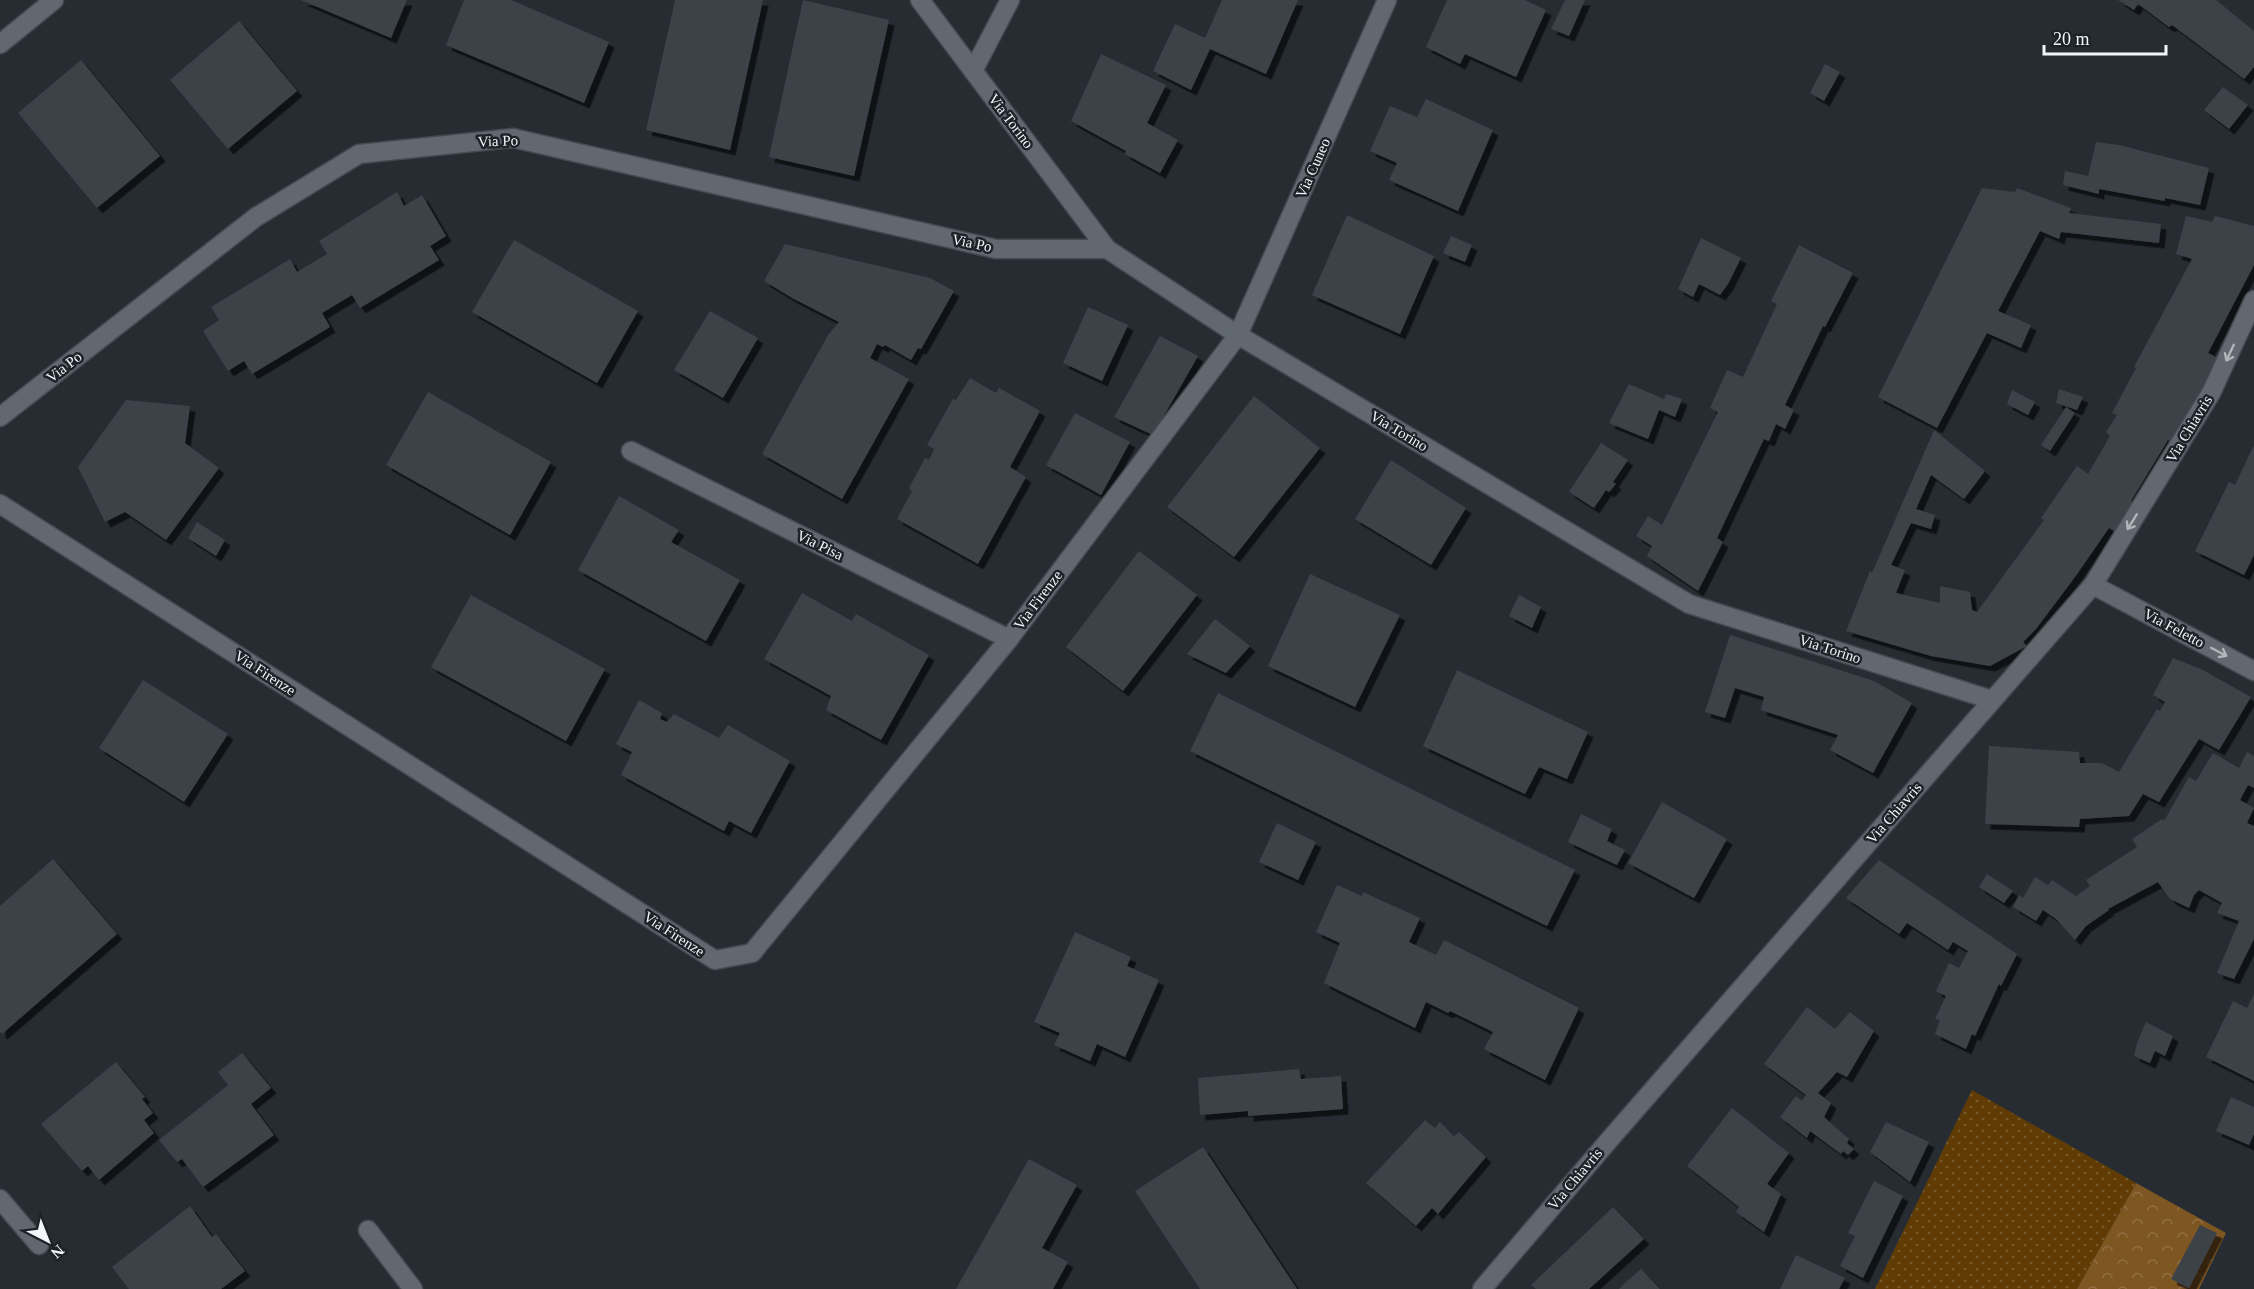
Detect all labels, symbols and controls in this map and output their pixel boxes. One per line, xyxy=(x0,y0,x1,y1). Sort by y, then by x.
scale bar xyxy=(2044,18,2166,56)
text: 20 m xyxy=(2053,29,2090,49)
street label: Via Torino xyxy=(985,91,1037,151)
street label: Via Po xyxy=(478,132,518,150)
street label: Via Cuneo xyxy=(1293,136,1333,200)
street label: Via Po xyxy=(951,231,993,255)
one-way arrow xyxy=(2223,344,2235,362)
street label: Via Po xyxy=(43,348,85,386)
street label: Via Chiavris xyxy=(2163,392,2215,465)
street label: Via Torino xyxy=(1367,408,1431,454)
one-way arrow xyxy=(2126,513,2138,530)
street label: Via Pisa xyxy=(794,527,846,563)
street label: Via Firenze xyxy=(1011,567,1065,633)
street label: Via Feletto xyxy=(2141,605,2207,651)
street label: Via Torino xyxy=(1797,632,1863,666)
one-way arrow xyxy=(2210,646,2227,658)
street label: Via Firenze xyxy=(231,647,299,699)
street label: Via Chiavris xyxy=(1863,779,1925,847)
street label: Via Firenze xyxy=(640,908,708,960)
street label: Via Chiavris xyxy=(1545,1145,1605,1213)
north arrow xyxy=(18,1211,78,1271)
text: N xyxy=(47,1242,68,1262)

